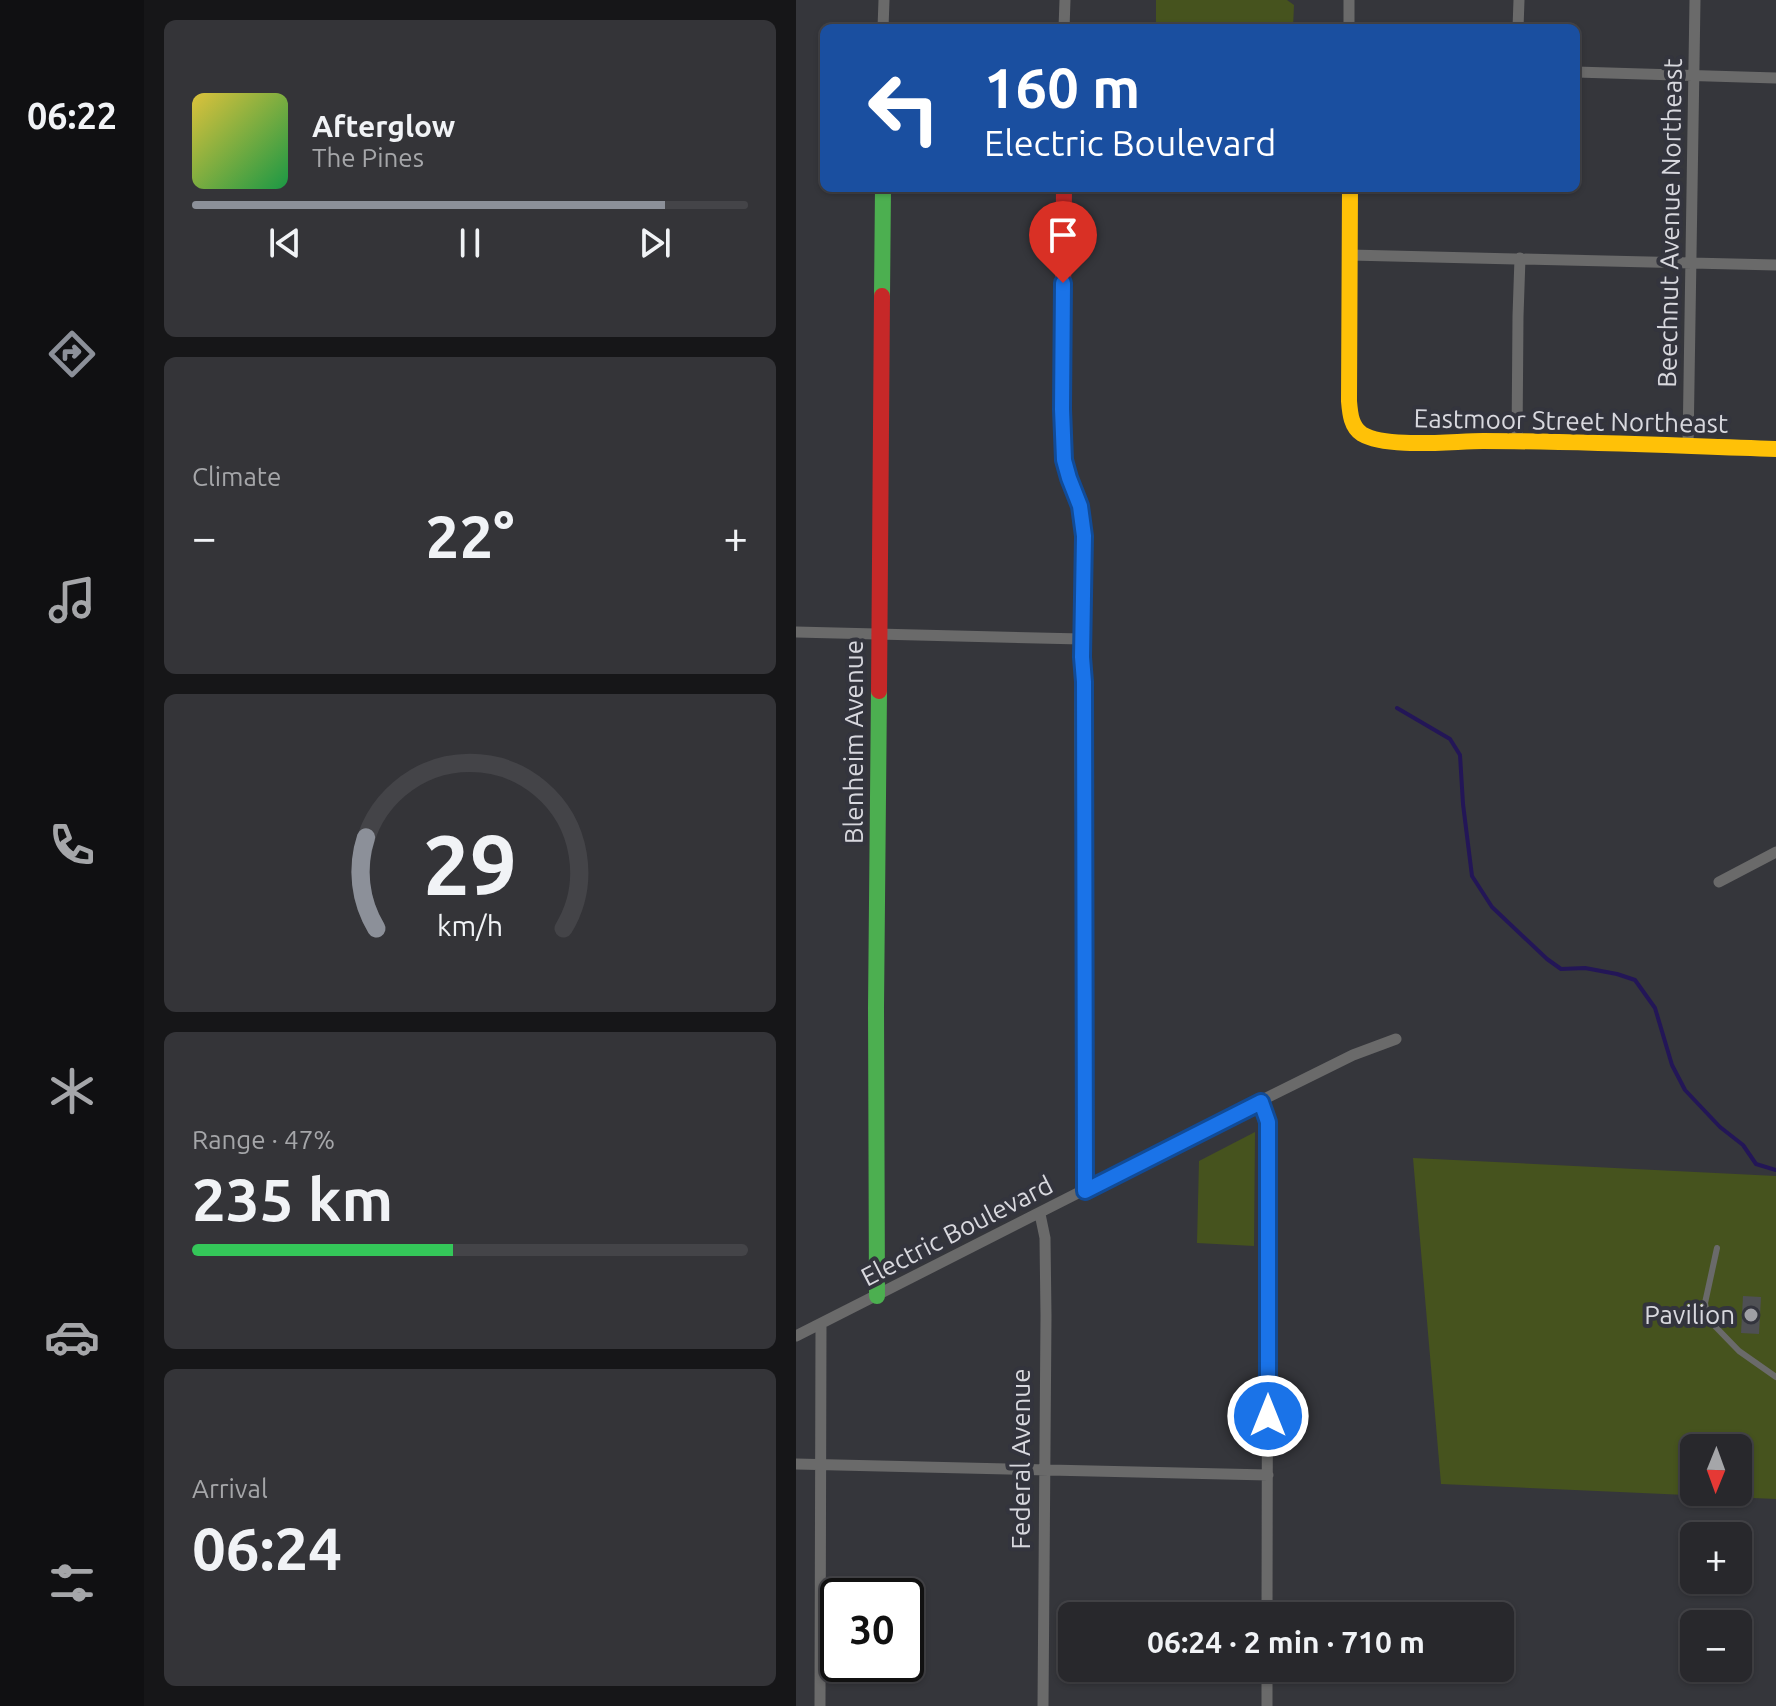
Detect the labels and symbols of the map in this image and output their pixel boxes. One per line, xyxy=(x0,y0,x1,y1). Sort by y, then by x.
street label: Beechnut Avenue Northeast xyxy=(1652,58,1687,388)
pin xyxy=(1029,201,1097,283)
street label: Eastmoor Street Northeast xyxy=(1413,403,1729,438)
street label: Blenheim Avenue xyxy=(839,640,868,844)
street label: Electric Boulevard xyxy=(856,1170,1057,1291)
place label: Pavilion xyxy=(1644,1300,1735,1329)
marker: Pavilion xyxy=(1742,1306,1760,1324)
street label: Federal Avenue xyxy=(1006,1368,1035,1550)
position arrow xyxy=(1226,1374,1310,1458)
north arrow xyxy=(1680,1434,1752,1506)
speed limit sign: 30 xyxy=(820,1578,924,1682)

